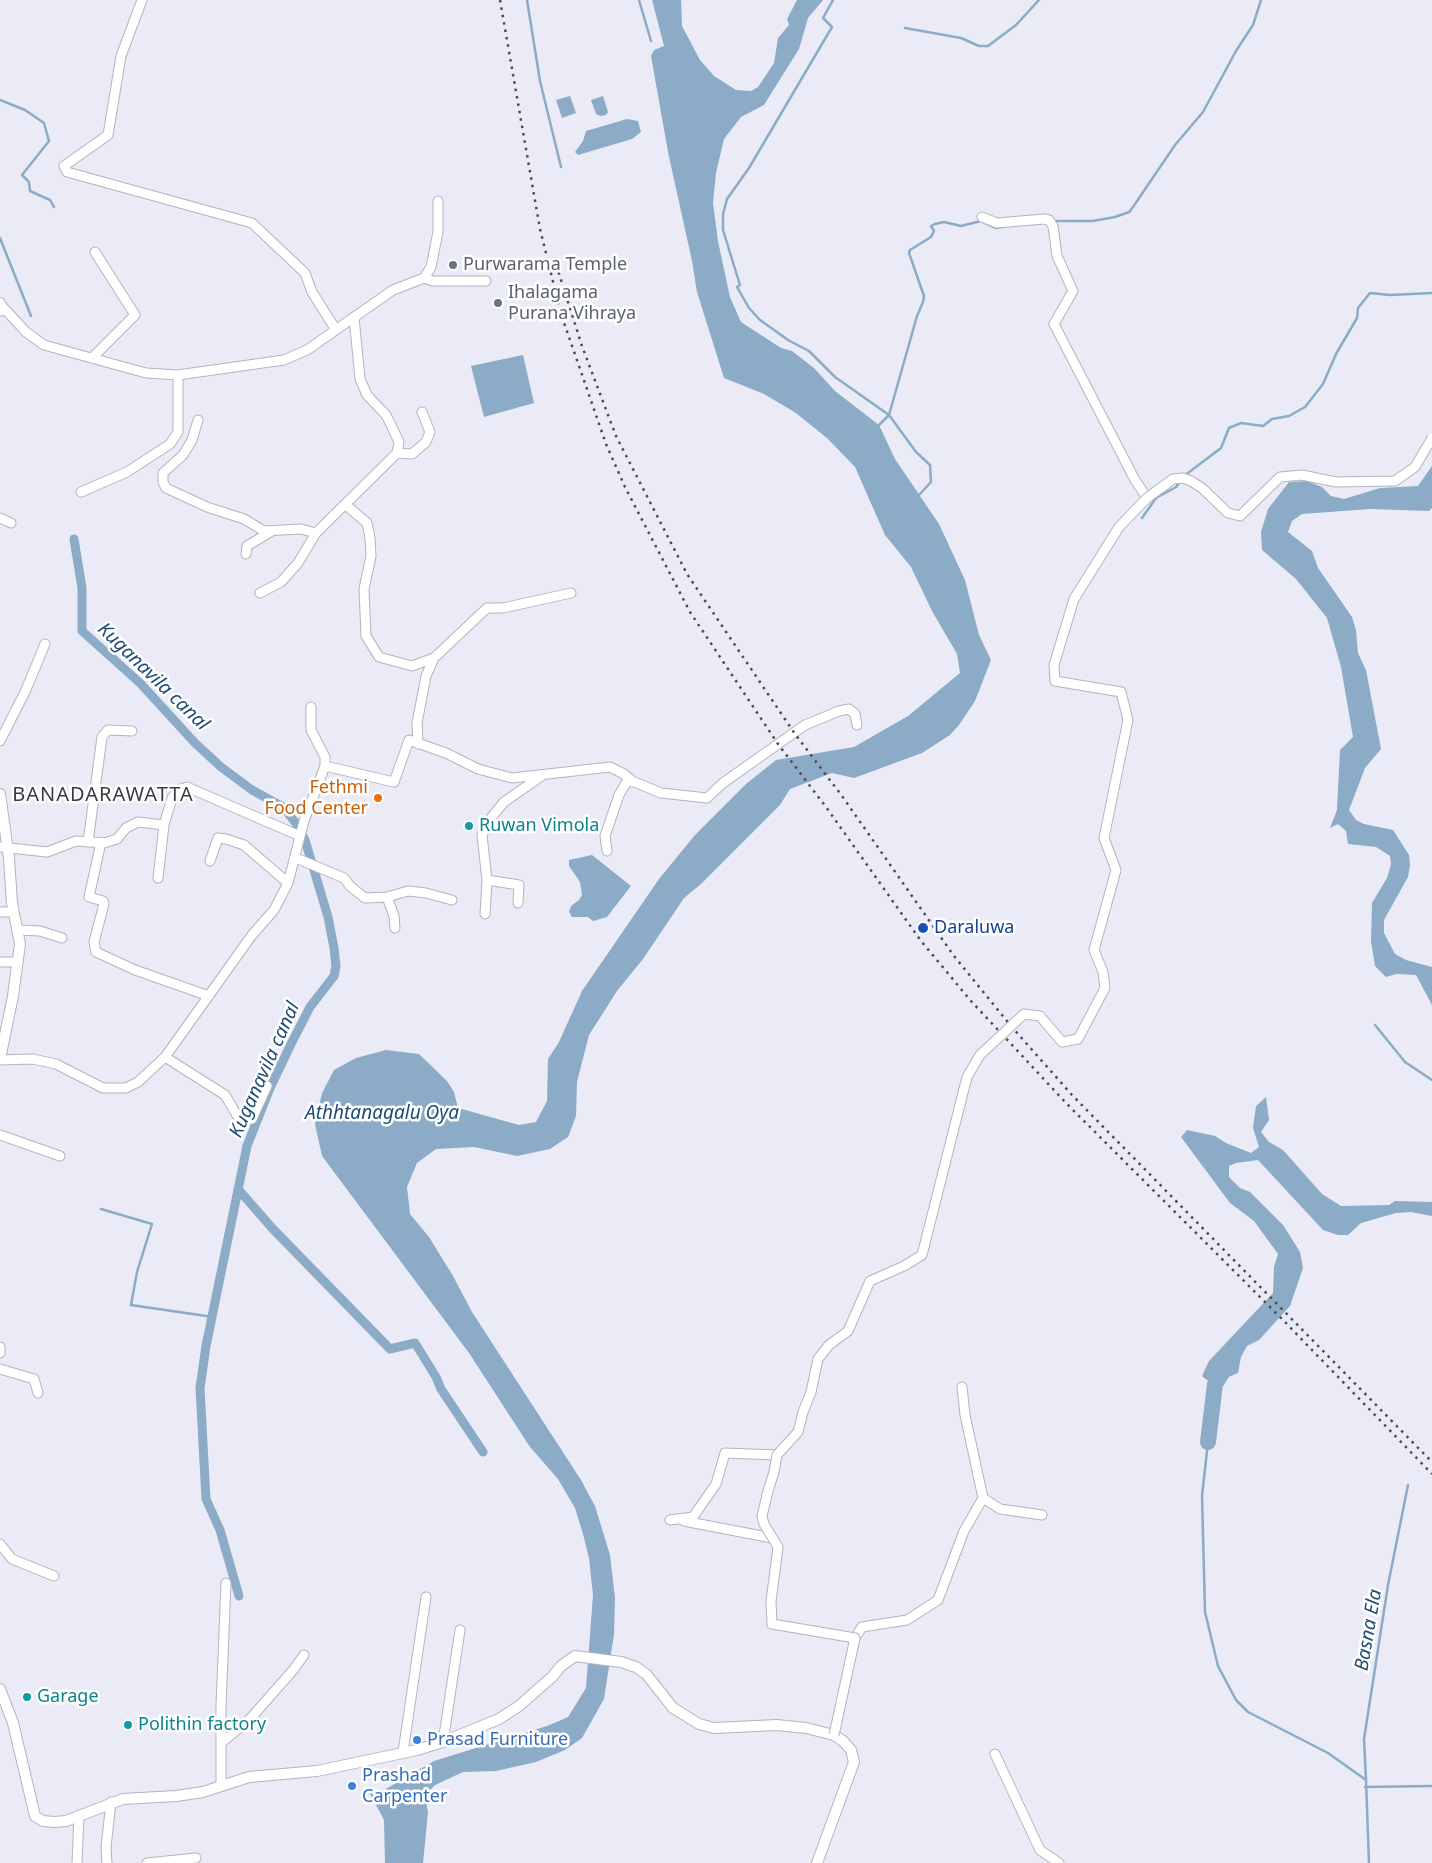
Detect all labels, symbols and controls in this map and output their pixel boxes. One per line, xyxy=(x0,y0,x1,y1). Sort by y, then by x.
place label: Purwarama Temple xyxy=(463,254,627,276)
marker: Purwarama Temple xyxy=(447,259,459,271)
place label: Ihalagama Purana Vihraya xyxy=(508,282,636,324)
marker: Ihalagama Purana Vihraya xyxy=(492,297,504,309)
water label: Kuganavila canal xyxy=(93,618,213,736)
place label: Fethmi Food Center xyxy=(264,777,368,820)
district label: BANADARAWATTA xyxy=(11,783,195,807)
marker: Fethmi Food Center xyxy=(372,792,384,804)
place label: Ruwan Vimola xyxy=(479,815,599,837)
marker: Ruwan Vimola xyxy=(463,820,475,832)
place label: Daraluwa xyxy=(934,917,1014,939)
marker: Daraluwa xyxy=(916,921,930,935)
water label: Kuganavila canal xyxy=(225,999,305,1141)
water label: Athhtanagalu Oya xyxy=(305,1103,459,1125)
water label: Basna Ela xyxy=(1351,1587,1387,1673)
place label: Garage xyxy=(37,1686,99,1708)
marker: Garage xyxy=(21,1691,33,1703)
place label: Polithin factory xyxy=(138,1714,266,1736)
marker: Polithin factory xyxy=(122,1719,134,1731)
place label: Prasad Furniture xyxy=(427,1729,568,1751)
marker: Prasad Furniture xyxy=(411,1734,423,1746)
place label: Prashad Carpenter xyxy=(362,1765,447,1808)
marker: Prashad Carpenter xyxy=(346,1780,358,1792)

